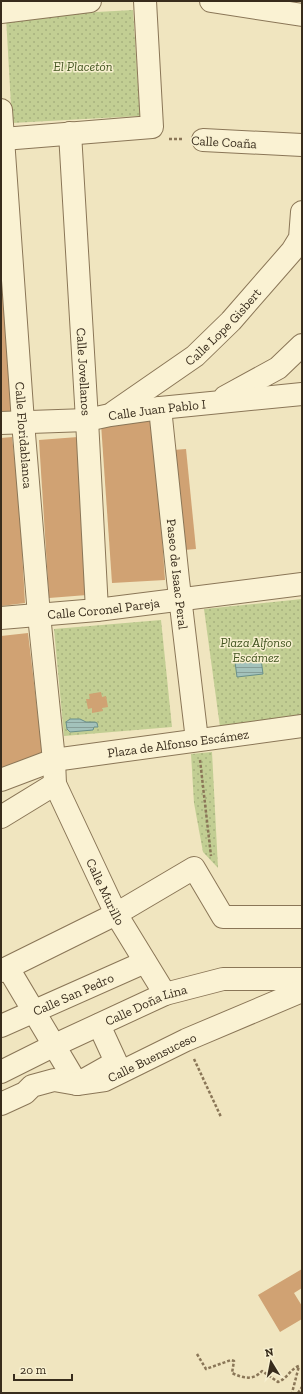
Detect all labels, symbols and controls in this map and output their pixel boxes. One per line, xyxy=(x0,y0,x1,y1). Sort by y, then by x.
park label: El Placetón xyxy=(53,59,113,74)
street label: Calle Coaña xyxy=(191,133,258,151)
street label: Calle Lope Gisbert xyxy=(182,285,264,368)
street label: Calle Jovellanos xyxy=(74,327,94,416)
street label: Calle Floridablanca xyxy=(13,381,36,490)
street label: Calle Juan Pablo I xyxy=(107,396,206,423)
street label: Paseo de Isaac Peral xyxy=(164,518,191,631)
street label: Calle Coronel Pareja xyxy=(47,595,161,622)
park label: Plaza Alfonso Escámez xyxy=(220,635,292,665)
street label: Plaza de Alfonso Escámez xyxy=(106,726,250,760)
street label: Calle Murillo xyxy=(83,856,128,928)
street label: Calle San Pedro xyxy=(30,969,116,1018)
street label: Calle Doña Lina xyxy=(102,981,189,1028)
street label: Calle Buensuceso xyxy=(105,1029,199,1085)
north arrow xyxy=(251,1342,291,1382)
text: N xyxy=(264,1345,275,1360)
scale bar xyxy=(14,1356,72,1382)
text: 20 m xyxy=(20,1363,47,1377)

